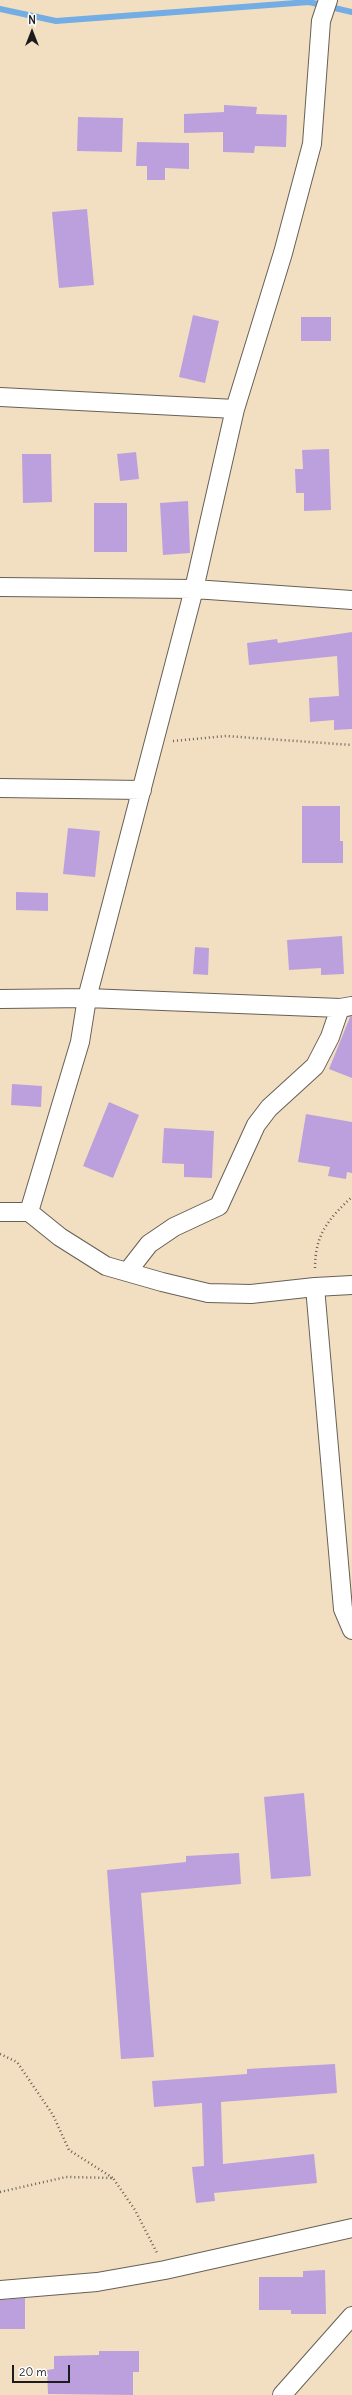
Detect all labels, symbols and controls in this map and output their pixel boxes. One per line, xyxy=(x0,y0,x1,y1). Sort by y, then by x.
north arrow xyxy=(12,12,52,52)
text: N xyxy=(28,13,36,27)
scale bar xyxy=(14,2357,72,2383)
text: 20 m xyxy=(19,2364,47,2379)

